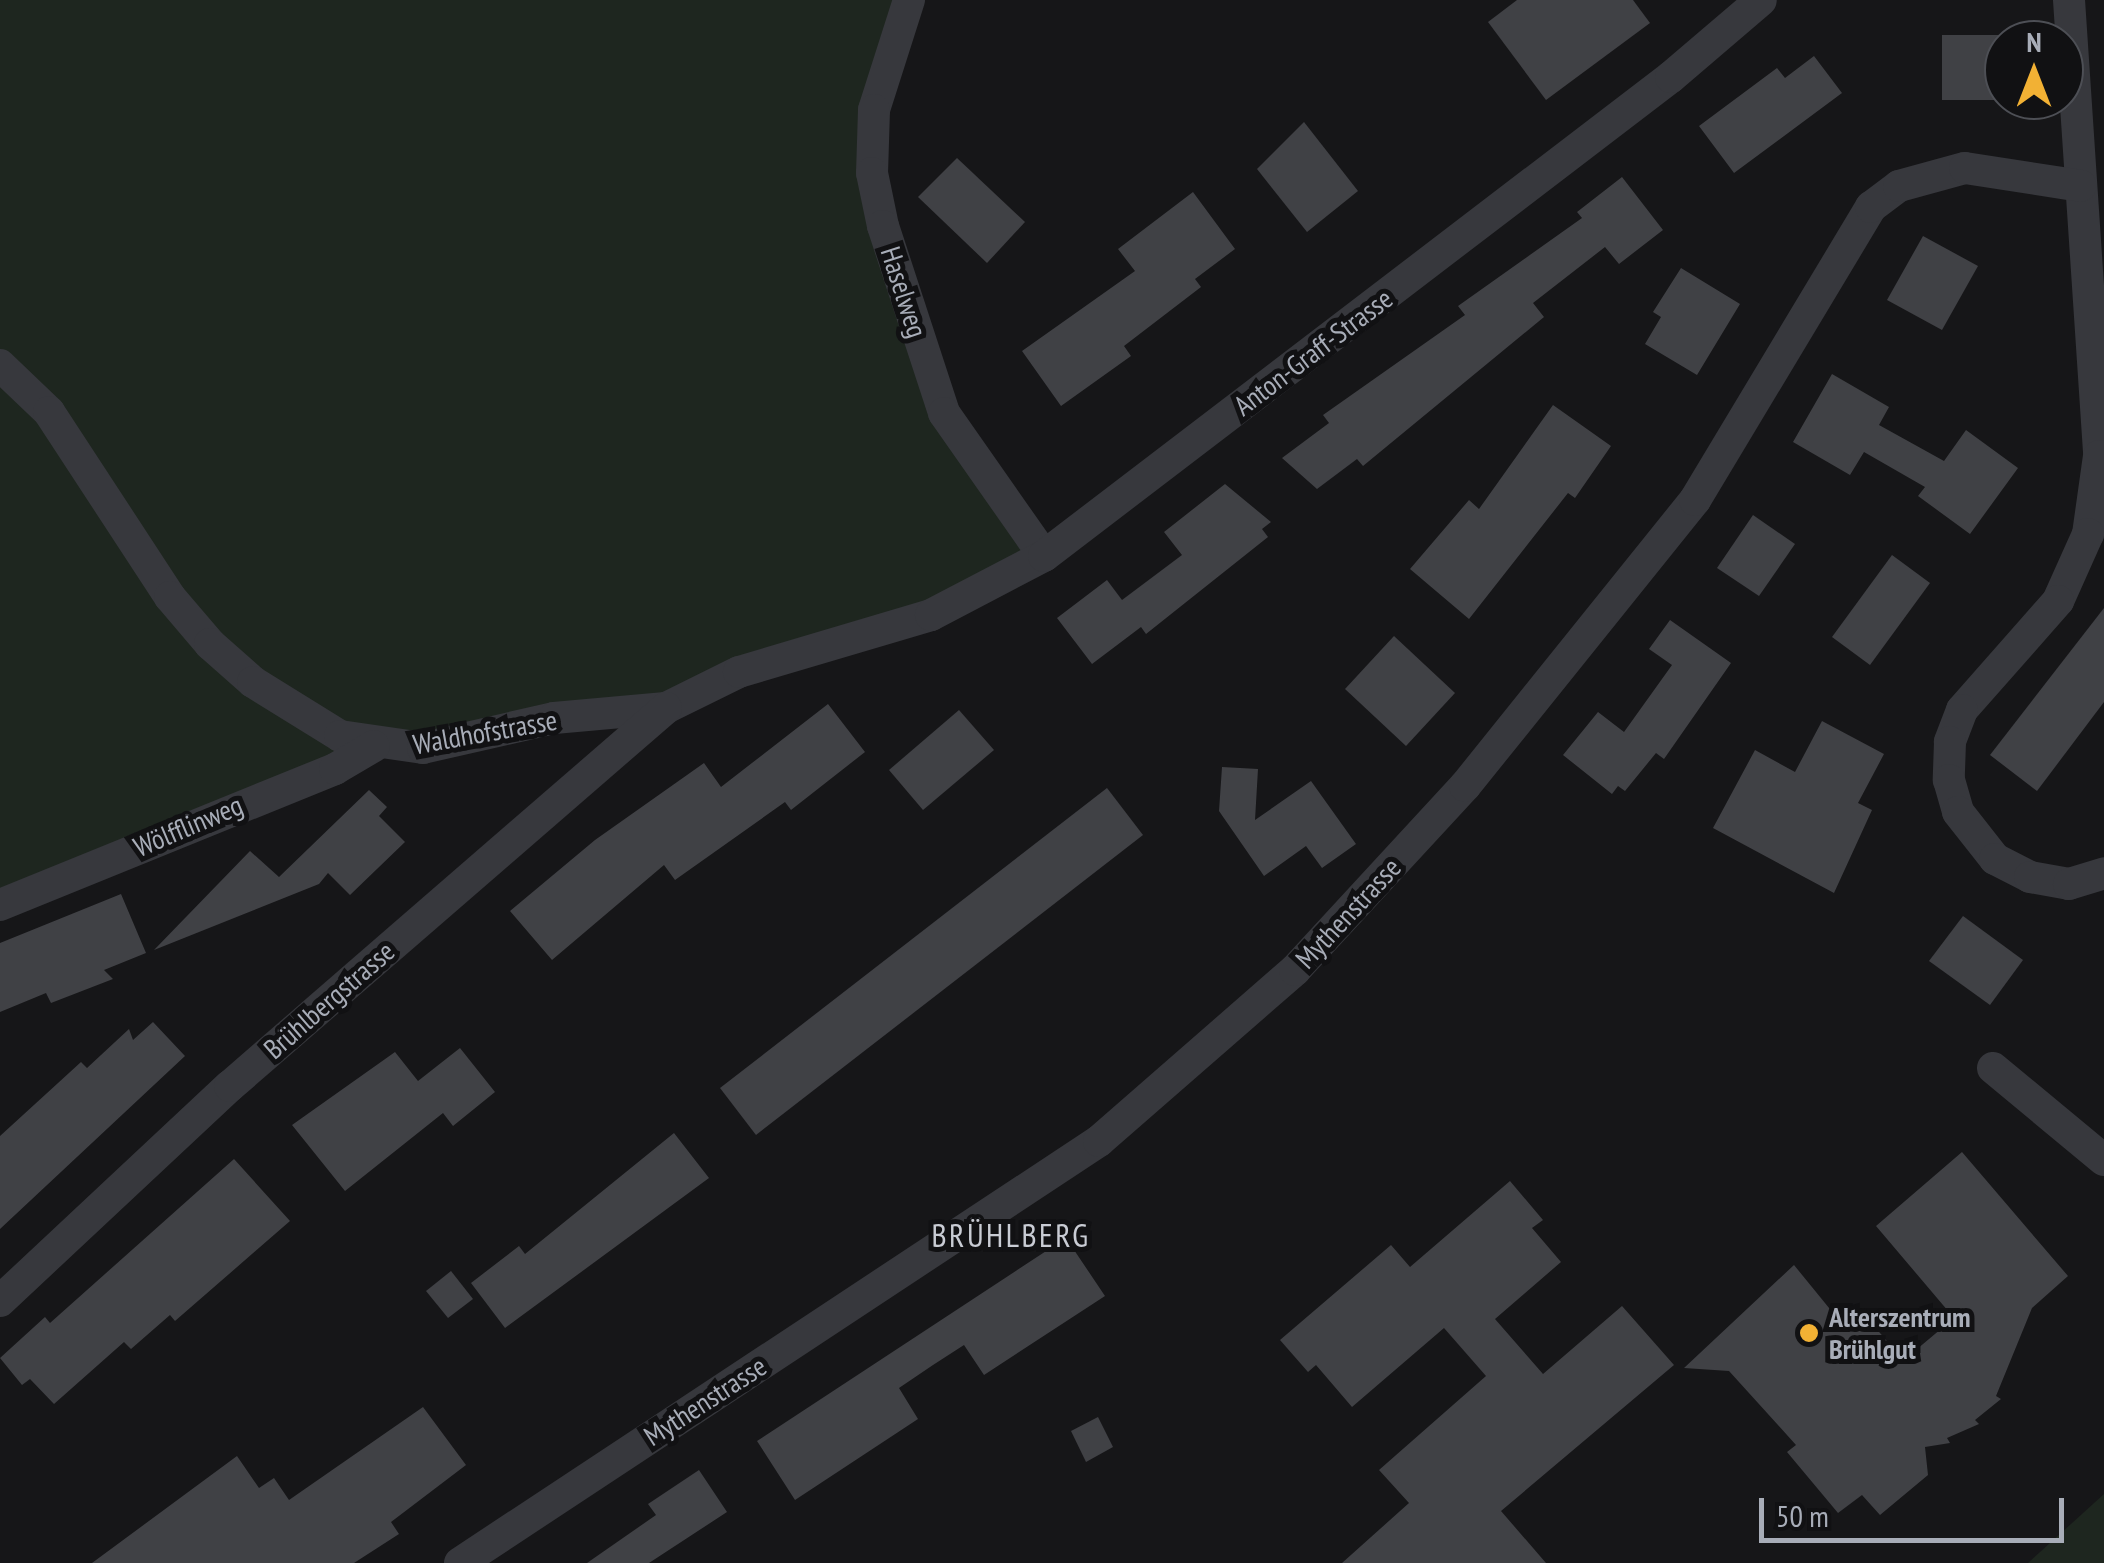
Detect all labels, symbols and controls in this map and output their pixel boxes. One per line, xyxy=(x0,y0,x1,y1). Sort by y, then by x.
north arrow xyxy=(1984,20,2084,120)
text: N xyxy=(2026,23,2042,60)
street label: Haselweg xyxy=(874,242,934,342)
street label: Anton-Graff-Strasse xyxy=(1227,281,1399,423)
street label: Waldhofstrasse xyxy=(410,703,560,761)
street label: Wölfflinweg xyxy=(128,788,248,864)
street label: Mythenstrasse xyxy=(1288,851,1408,975)
street label: Brühlbergstrasse xyxy=(257,934,401,1066)
district label: BRÜHLBERG xyxy=(931,1216,1091,1254)
place label: Alterszentrum Brühlgut xyxy=(1829,1300,1970,1366)
marker: Alterszentrum Brühlgut xyxy=(1798,1322,1820,1344)
street label: Mythenstrasse xyxy=(638,1349,772,1453)
scale bar xyxy=(1764,1478,2069,1540)
text: 50 m xyxy=(1776,1496,1829,1535)

